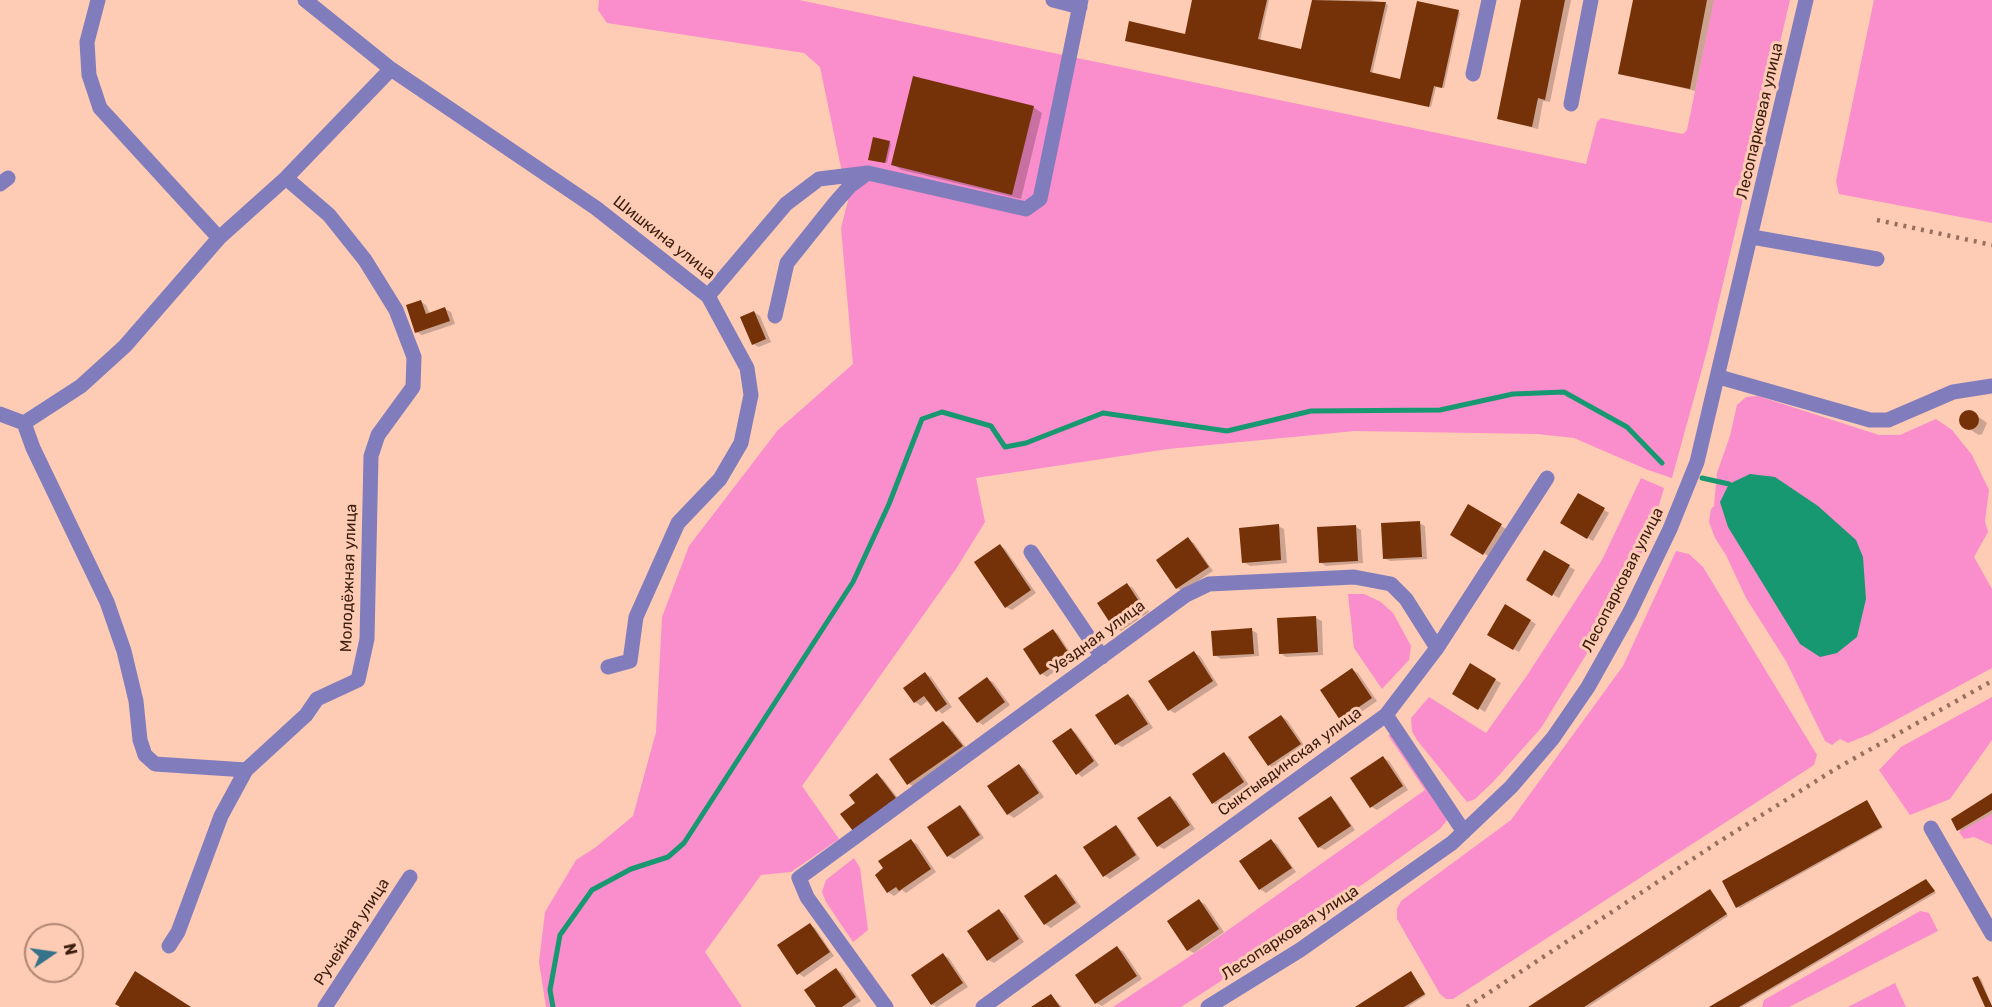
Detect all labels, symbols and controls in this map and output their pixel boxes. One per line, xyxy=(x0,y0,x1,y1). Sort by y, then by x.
street label: Лесопарковая улица xyxy=(1733,41,1787,201)
street label: Шишкина улица xyxy=(609,192,719,284)
street label: Молодёжная улица xyxy=(337,503,361,653)
street label: Лесопарковая улица xyxy=(1578,504,1668,656)
street label: Уездная улица xyxy=(1047,596,1149,678)
street label: Сыктывдинская улица xyxy=(1214,703,1366,821)
street label: Ручейная улица xyxy=(310,875,394,989)
street label: Лесопарковая улица xyxy=(1218,881,1362,985)
north arrow xyxy=(24,923,84,983)
text: N xyxy=(60,942,81,957)

